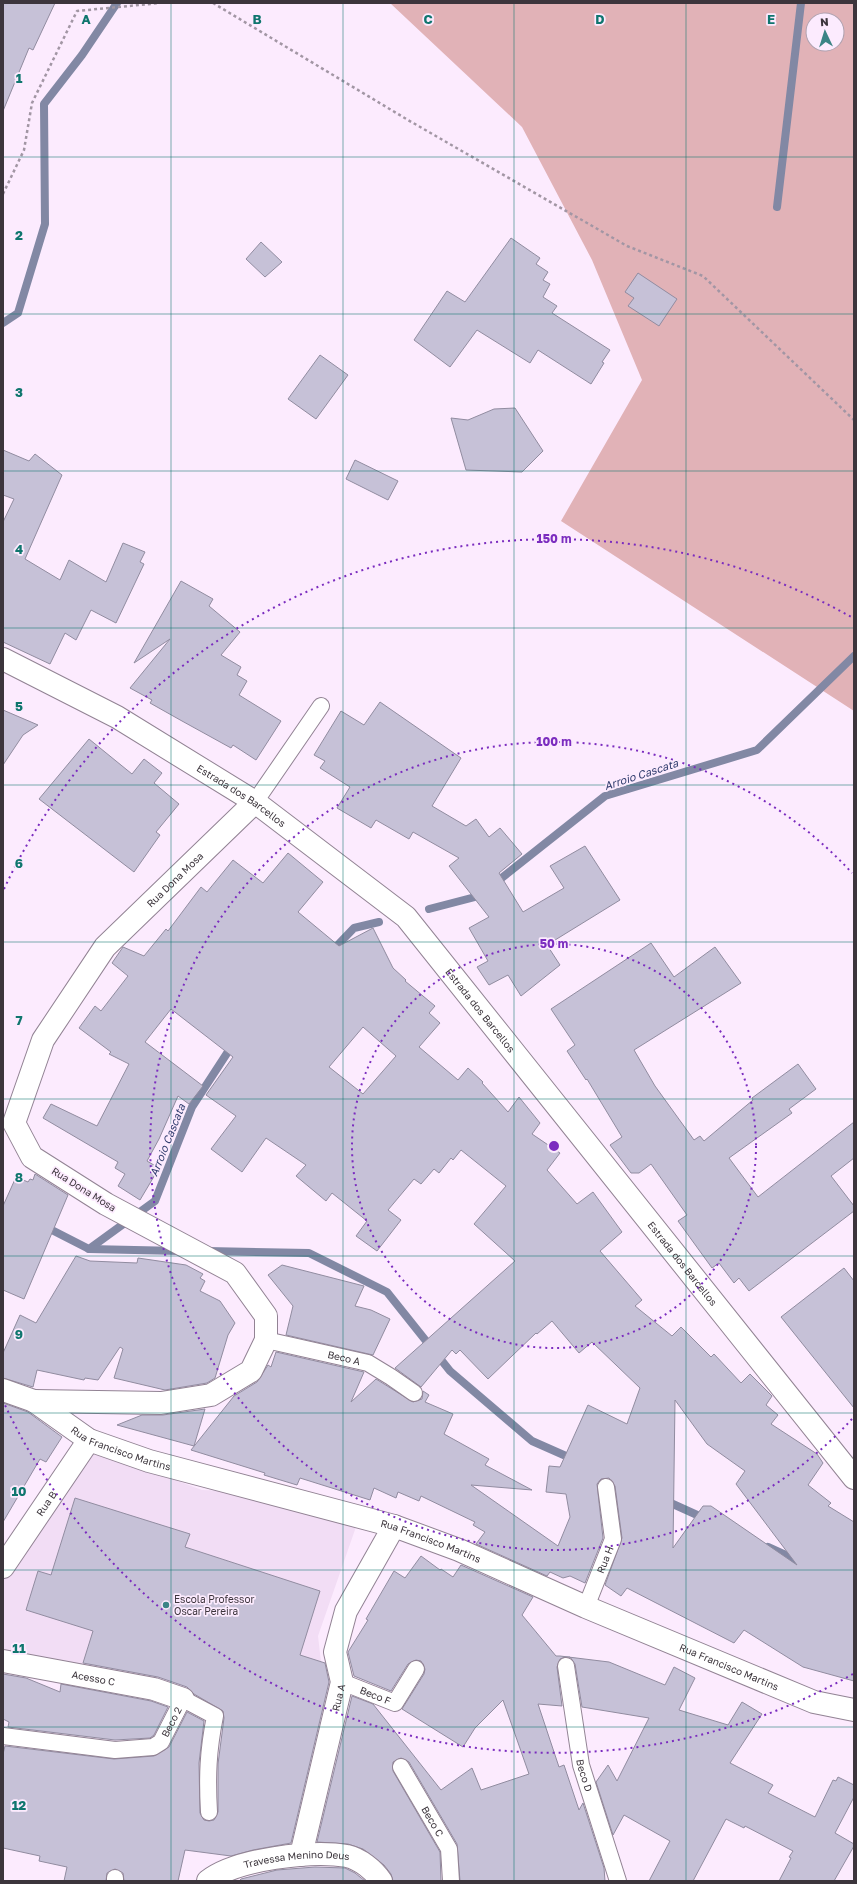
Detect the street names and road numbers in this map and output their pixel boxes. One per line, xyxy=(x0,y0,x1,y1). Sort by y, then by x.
street label: Estrada dos Barcellos xyxy=(195,762,288,829)
street label: Rua Dona Mosa xyxy=(144,850,206,909)
street label: Estrada dos Barcellos xyxy=(443,966,518,1055)
street label: Rua Dona Mosa xyxy=(50,1164,118,1214)
street label: Estrada dos Barcellos xyxy=(645,1219,720,1308)
street label: Beco A xyxy=(327,1348,362,1367)
street label: Rua Francisco Martins xyxy=(69,1423,172,1473)
street label: Rua B xyxy=(33,1488,59,1518)
street label: Rua Francisco Martins xyxy=(379,1517,483,1565)
street label: Rua H xyxy=(594,1544,616,1575)
street label: Rua Francisco Martins xyxy=(678,1641,781,1693)
street label: Acesso C xyxy=(71,1668,116,1688)
street label: Rua A xyxy=(329,1682,347,1712)
street label: Beco F xyxy=(358,1684,393,1707)
street label: Beco 2 xyxy=(159,1705,184,1739)
street label: Beco D xyxy=(574,1758,595,1793)
street label: Beco C xyxy=(419,1804,447,1839)
street label: Travessa Menino Deus xyxy=(242,1848,351,1871)

